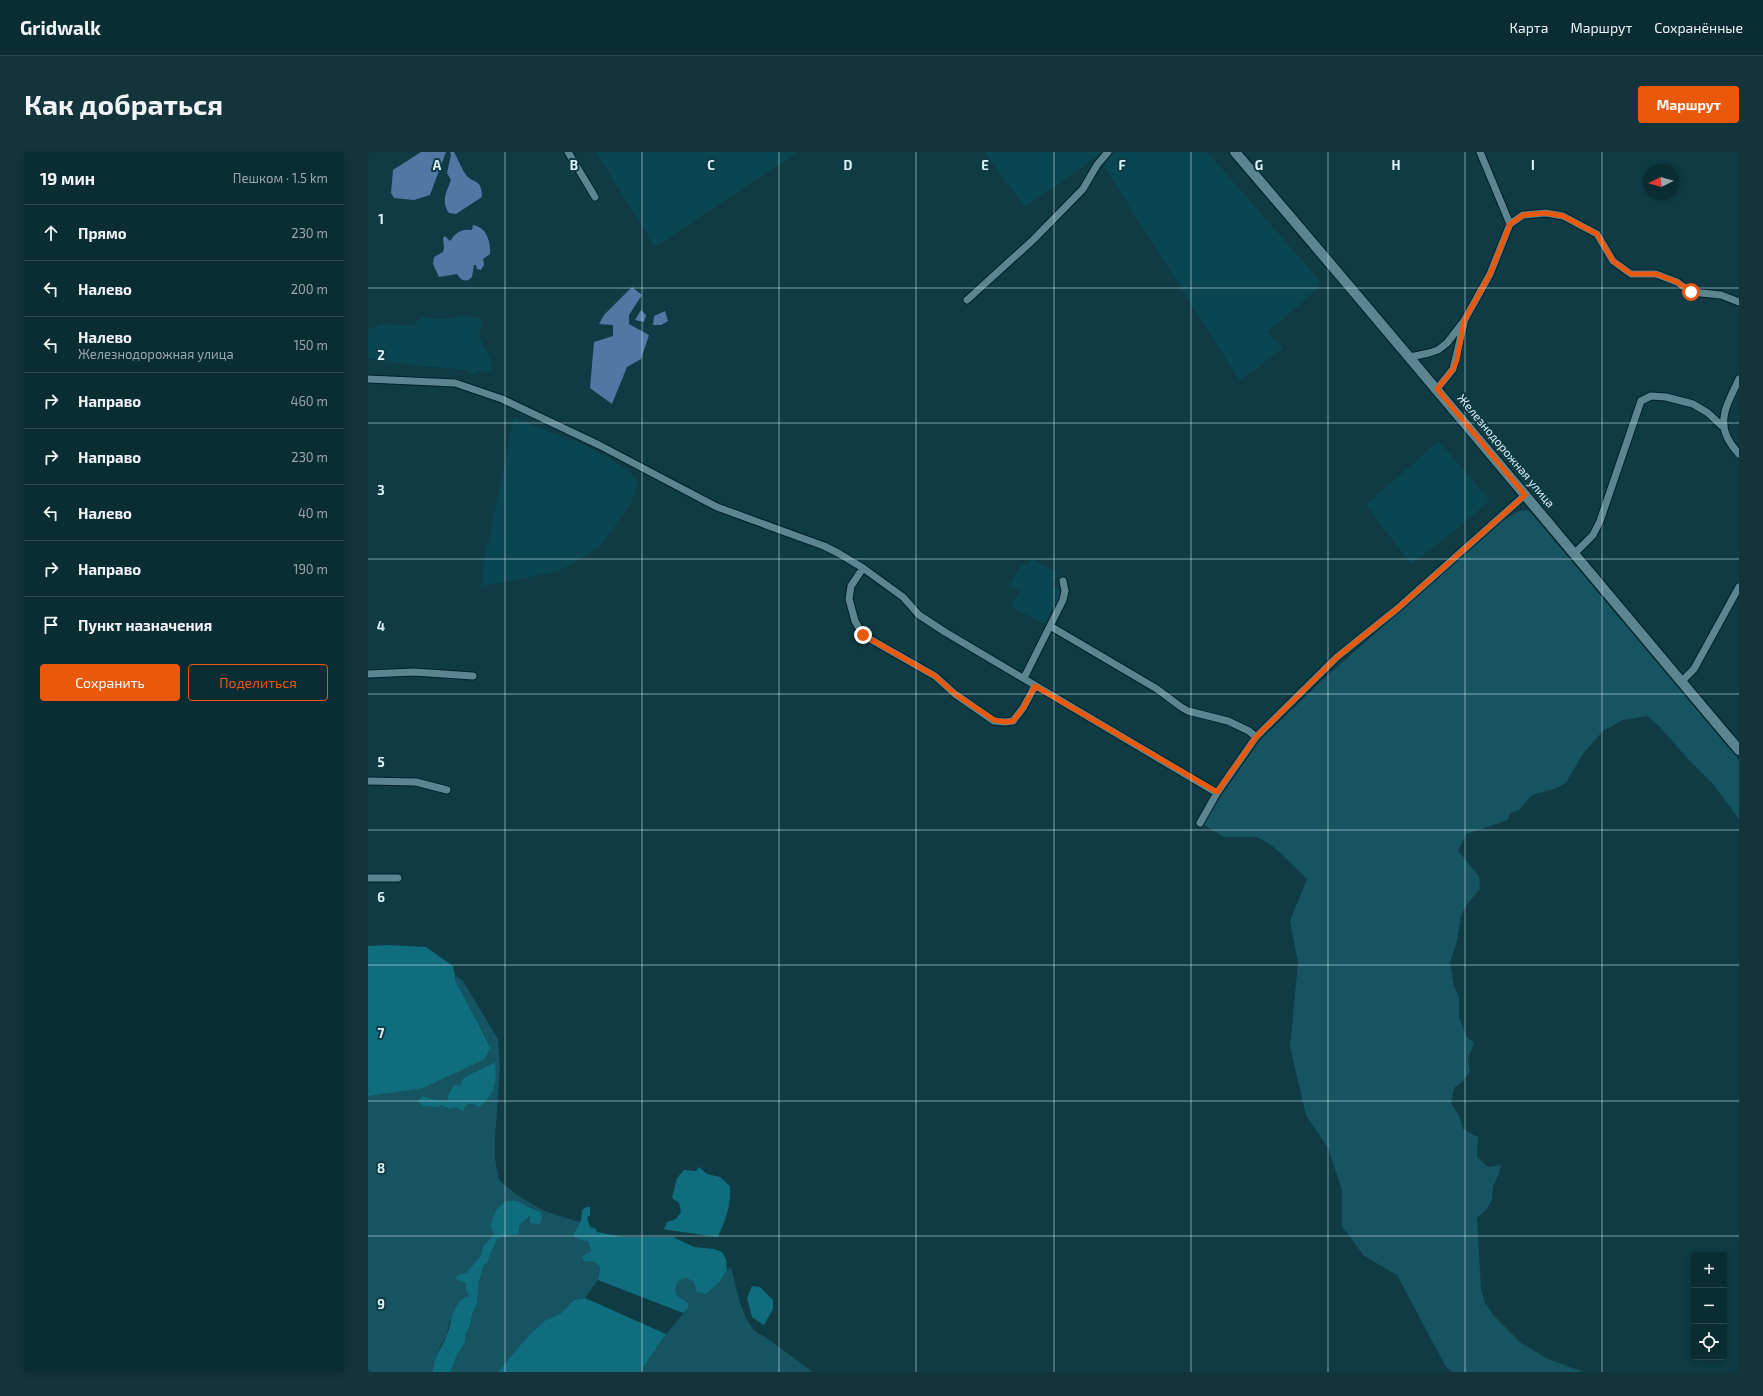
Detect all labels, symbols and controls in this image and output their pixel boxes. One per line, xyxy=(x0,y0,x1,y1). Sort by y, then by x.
text: Gridwalk xyxy=(20,16,101,39)
text: Карта xyxy=(1510,19,1548,36)
text: Маршрут xyxy=(1570,19,1632,36)
text: Сохранённые xyxy=(1654,19,1743,36)
button: Маршрут xyxy=(1638,86,1739,123)
text: Как добраться xyxy=(24,87,223,121)
text: A xyxy=(433,157,442,173)
text: B xyxy=(570,157,578,173)
text: C xyxy=(707,157,715,173)
text: D xyxy=(844,157,853,173)
text: E xyxy=(981,157,989,173)
text: F xyxy=(1118,157,1126,173)
text: G xyxy=(1255,157,1263,173)
text: H xyxy=(1392,157,1401,173)
text: I xyxy=(1531,157,1535,173)
north arrow xyxy=(1643,164,1679,200)
text: 19 мин xyxy=(40,168,95,188)
text: Пешком · 1.5 km xyxy=(233,170,328,186)
text: 1 xyxy=(378,211,384,227)
icon: ahead xyxy=(40,222,62,244)
text: Прямо xyxy=(78,224,127,242)
text: 230 m xyxy=(291,225,328,241)
icon: left xyxy=(40,278,62,300)
text: Налево xyxy=(78,280,132,298)
text: 200 m xyxy=(291,281,328,297)
route start xyxy=(1682,283,1700,301)
text: Налево xyxy=(78,328,132,346)
icon: left xyxy=(40,334,62,356)
text: 150 m xyxy=(294,337,328,353)
text: Железнодорожная улица xyxy=(78,346,234,362)
text: 2 xyxy=(377,347,385,363)
icon: right xyxy=(40,390,62,412)
street label: Железнодорожная улица xyxy=(1454,391,1558,510)
text: Направо xyxy=(78,392,141,410)
text: 460 m xyxy=(290,393,328,409)
icon: right xyxy=(40,446,62,468)
text: Направо xyxy=(78,448,141,466)
text: 230 m xyxy=(291,449,328,465)
text: 3 xyxy=(377,482,385,498)
icon: left xyxy=(40,502,62,524)
text: Налево xyxy=(78,504,132,522)
text: 40 m xyxy=(298,505,328,521)
icon: right xyxy=(40,558,62,580)
text: Направо xyxy=(78,560,141,578)
text: 190 m xyxy=(293,561,328,577)
icon: arrive xyxy=(40,614,62,636)
text: Пункт назначения xyxy=(78,616,212,634)
text: 4 xyxy=(377,618,385,634)
route end xyxy=(854,626,872,644)
button: Сохранить xyxy=(40,664,180,701)
button: Поделиться xyxy=(188,664,328,701)
text: 5 xyxy=(377,754,385,770)
text: 6 xyxy=(377,889,385,905)
text: 7 xyxy=(378,1025,385,1041)
text: 8 xyxy=(377,1160,385,1176)
map controls xyxy=(1691,1252,1727,1360)
button: + xyxy=(1691,1252,1727,1288)
button: − xyxy=(1691,1288,1727,1324)
text: 9 xyxy=(377,1296,385,1312)
button: locate xyxy=(1691,1324,1727,1360)

